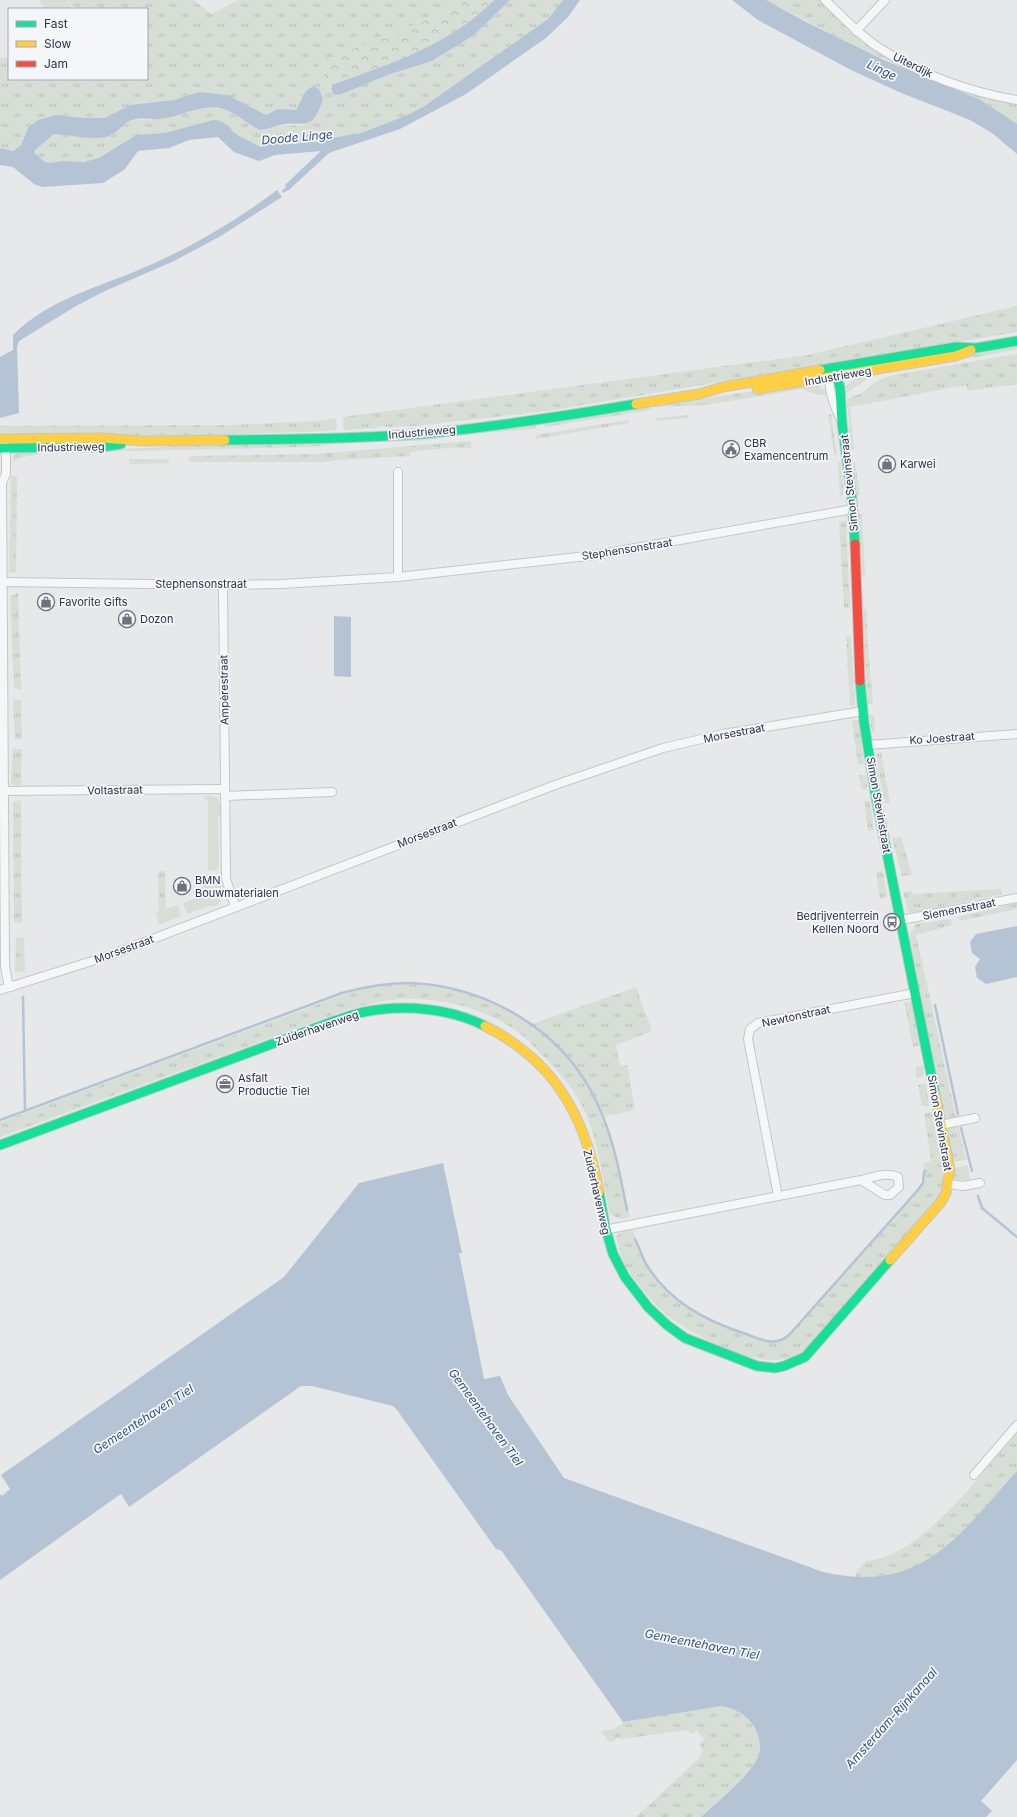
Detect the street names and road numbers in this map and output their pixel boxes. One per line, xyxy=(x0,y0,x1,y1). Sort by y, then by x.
street label: Uiterdijk xyxy=(891,49,935,81)
street label: Industrieweg xyxy=(804,363,872,389)
street label: Industrieweg xyxy=(388,422,456,442)
street label: Simon Stevinstraat xyxy=(837,434,861,532)
street label: Industrieweg xyxy=(37,439,105,455)
street label: Stephensonstraat xyxy=(581,535,674,563)
street label: Stephensonstraat xyxy=(155,577,247,591)
street label: Ampèrestraat xyxy=(216,654,232,725)
street label: Morsestraat xyxy=(702,720,766,746)
street label: Ko Joestraat xyxy=(909,729,976,747)
street label: Simon Stevinstraat xyxy=(864,756,894,854)
street label: Voltastraat xyxy=(87,783,143,797)
street label: Morsestraat xyxy=(395,815,459,851)
street label: Siemensstraat xyxy=(921,895,997,923)
street label: Morsestraat xyxy=(92,932,156,966)
street label: Newtonstraat xyxy=(761,1002,832,1030)
street label: Zuiderhavenweg xyxy=(274,1007,360,1049)
street label: Simon Stevinstraat xyxy=(925,1074,955,1172)
street label: Zuiderhavenweg xyxy=(580,1148,614,1236)

